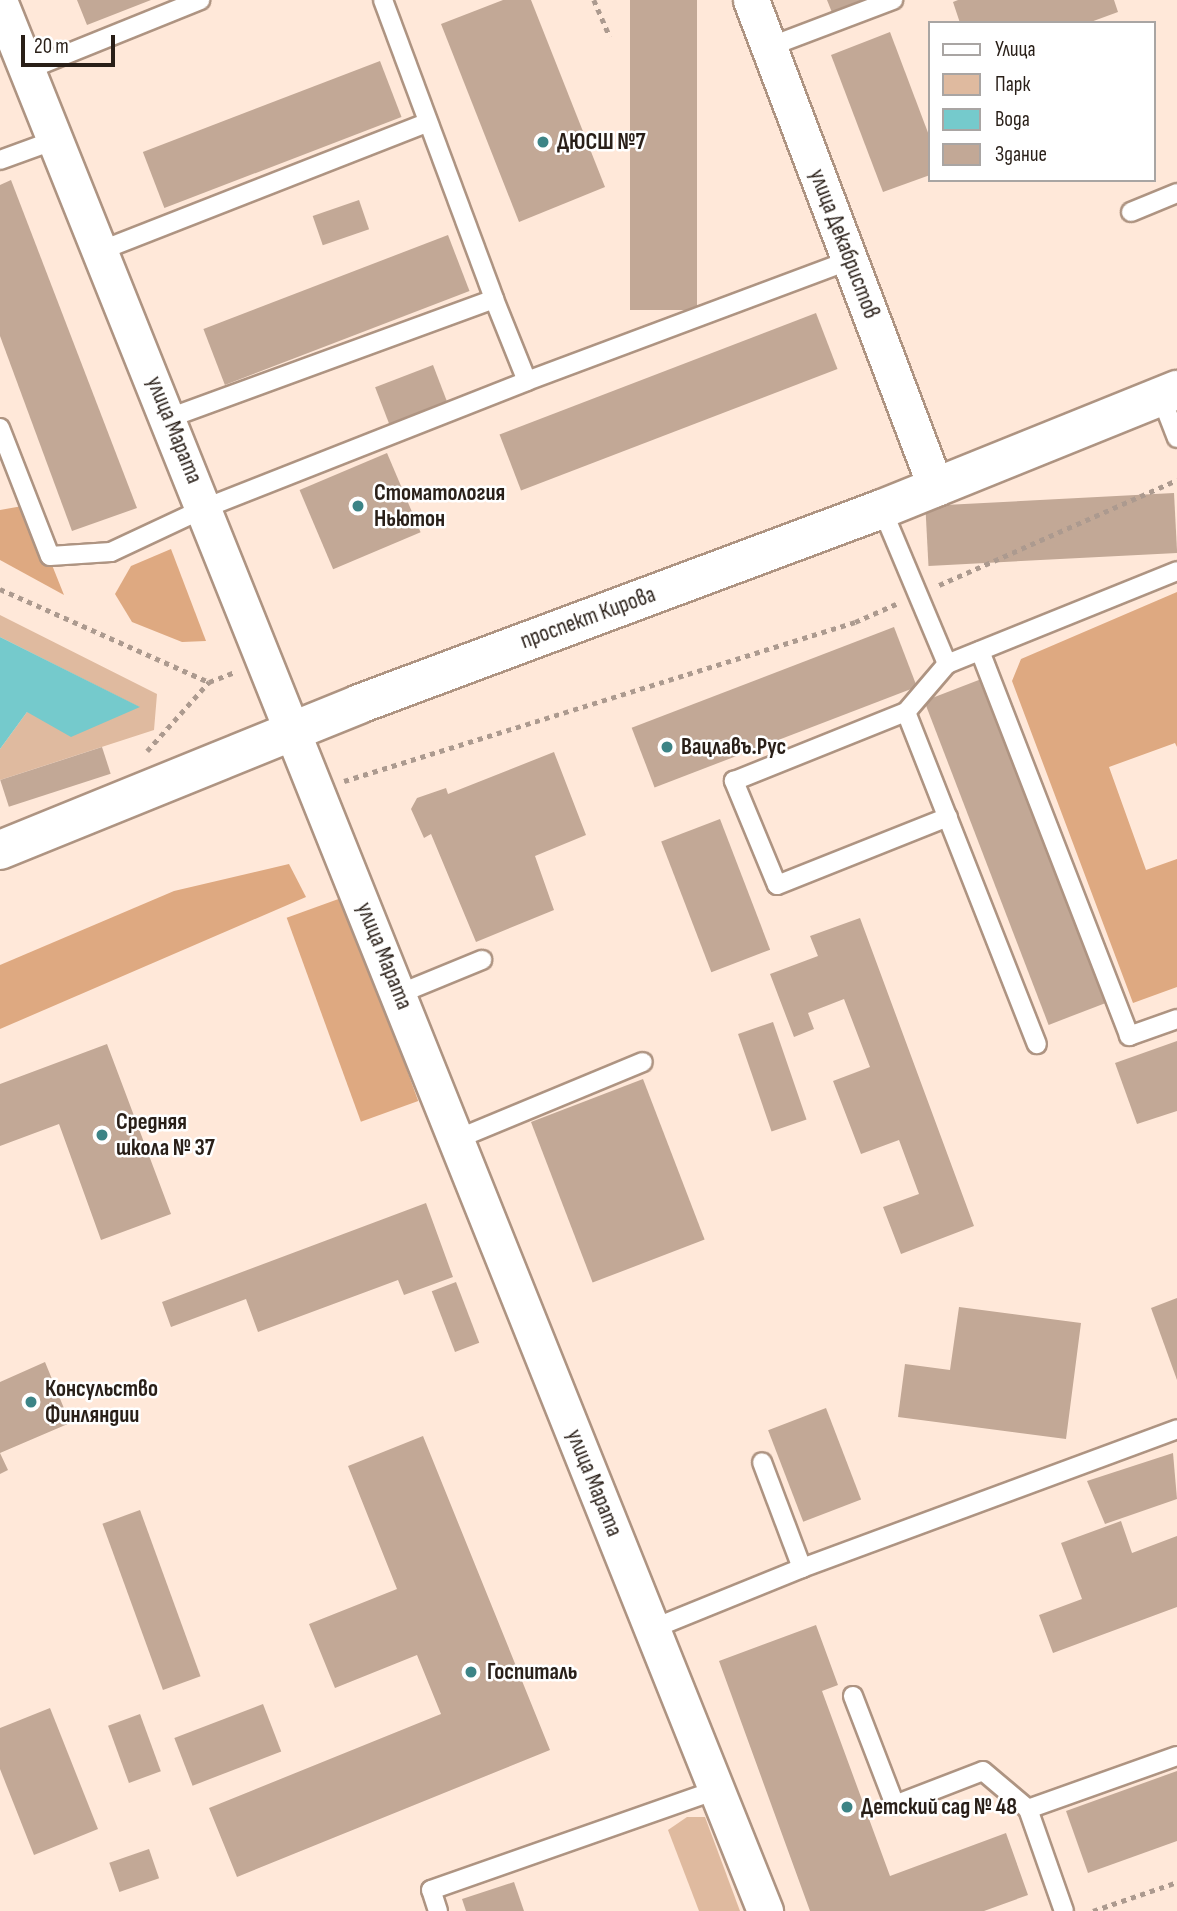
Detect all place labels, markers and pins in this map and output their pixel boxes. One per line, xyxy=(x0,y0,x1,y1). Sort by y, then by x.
place label: ДЮСШ №7 xyxy=(557,128,646,156)
marker: ДЮСШ №7 xyxy=(535,134,551,150)
place label: Стоматология Ньютон xyxy=(374,479,505,533)
marker: Стоматология Ньютон xyxy=(348,496,368,516)
place label: Вацлавъ.Рус xyxy=(681,733,786,761)
marker: Вацлавъ.Рус xyxy=(659,739,675,755)
place label: Средняя школа № 37 xyxy=(116,1108,215,1162)
marker: Средняя школа № 37 xyxy=(94,1127,110,1143)
place label: Консульство Финляндии xyxy=(45,1375,158,1429)
marker: Консульство Финляндии xyxy=(23,1394,39,1410)
place label: Госпиталь xyxy=(487,1658,578,1686)
marker: Госпиталь xyxy=(461,1662,481,1682)
place label: Детский сад № 48 xyxy=(861,1793,1017,1821)
marker: Детский сад № 48 xyxy=(839,1799,855,1815)

